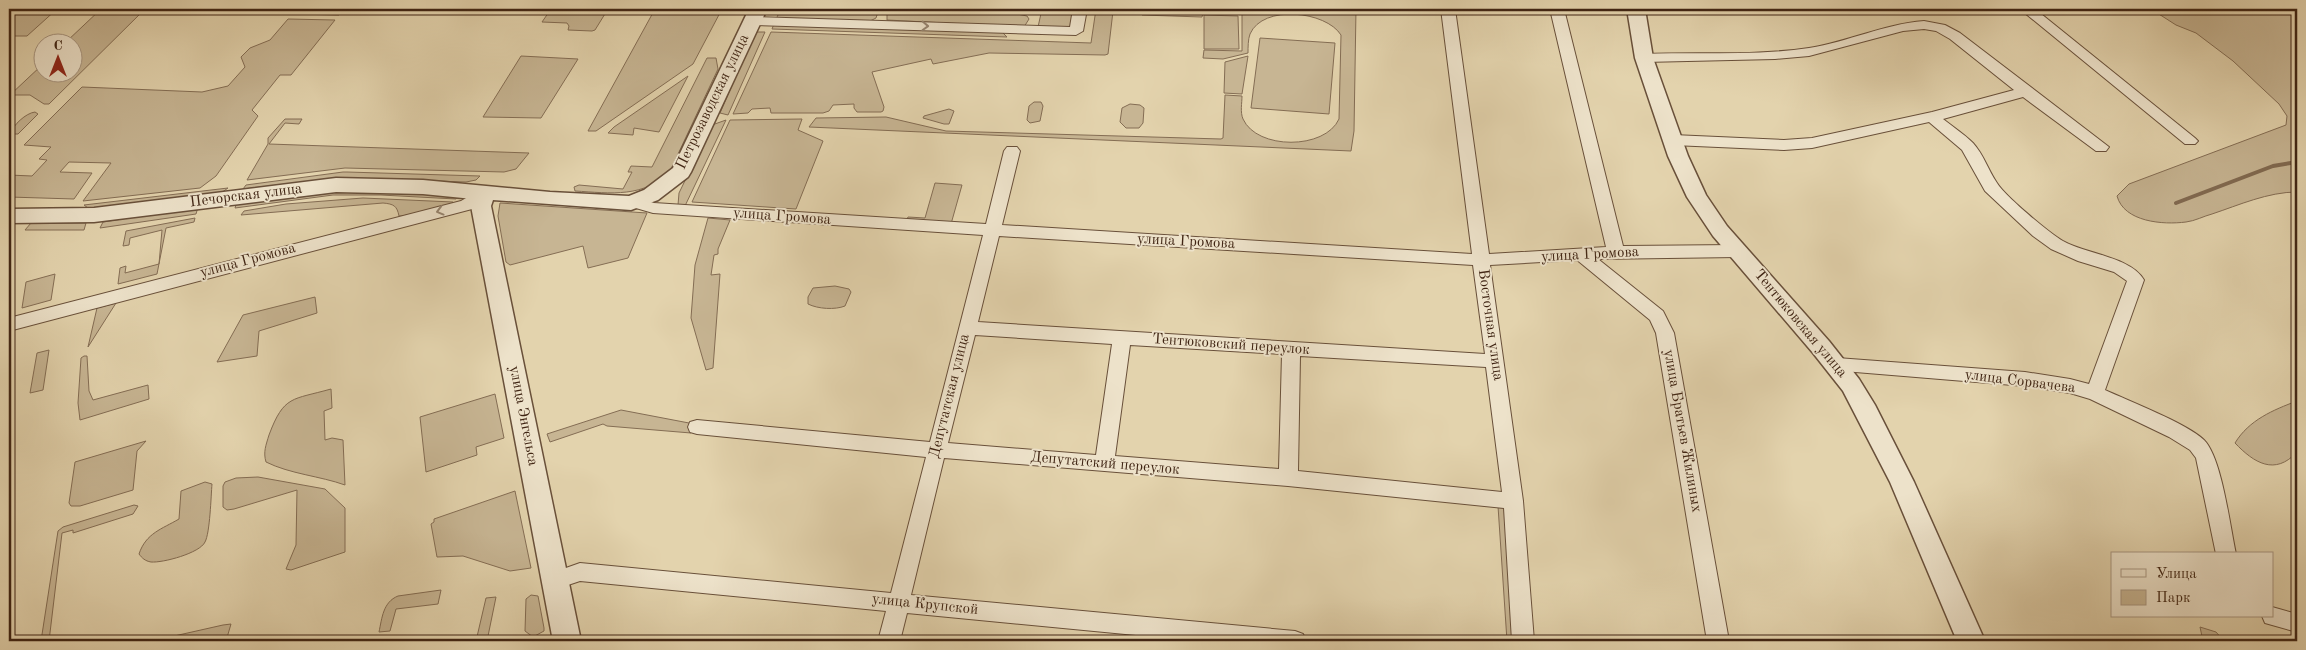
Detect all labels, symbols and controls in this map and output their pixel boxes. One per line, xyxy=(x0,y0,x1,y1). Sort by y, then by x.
one-way arrow xyxy=(922,21,930,32)
north arrow xyxy=(32,32,82,82)
street label: Петрозаводская улица xyxy=(674,32,753,172)
text: С xyxy=(53,39,63,53)
street label: Печорская улица xyxy=(189,182,304,210)
one-way arrow xyxy=(436,205,445,216)
street label: улица Громова xyxy=(732,206,832,228)
street label: улица Громова xyxy=(1137,232,1236,252)
street label: улица Громова xyxy=(199,241,298,281)
street label: улица Громова xyxy=(1541,245,1640,265)
street label: Тентюковская улица xyxy=(1751,267,1850,381)
street label: Восточная улица xyxy=(1475,268,1505,382)
street label: Депутатская улица xyxy=(927,332,973,460)
street label: Тентюковский переулок xyxy=(1152,332,1311,358)
street label: улица Братьев Жилиных xyxy=(1660,348,1704,514)
street label: улица Энгельса xyxy=(506,365,540,468)
street label: улица Сорвачева xyxy=(1964,368,2077,396)
street label: Депутатский переулок xyxy=(1030,450,1181,478)
legend xyxy=(2111,552,2274,618)
text: Улица xyxy=(2156,567,2197,582)
text: Парк xyxy=(2156,591,2191,606)
street label: улица Крупской xyxy=(871,592,979,618)

